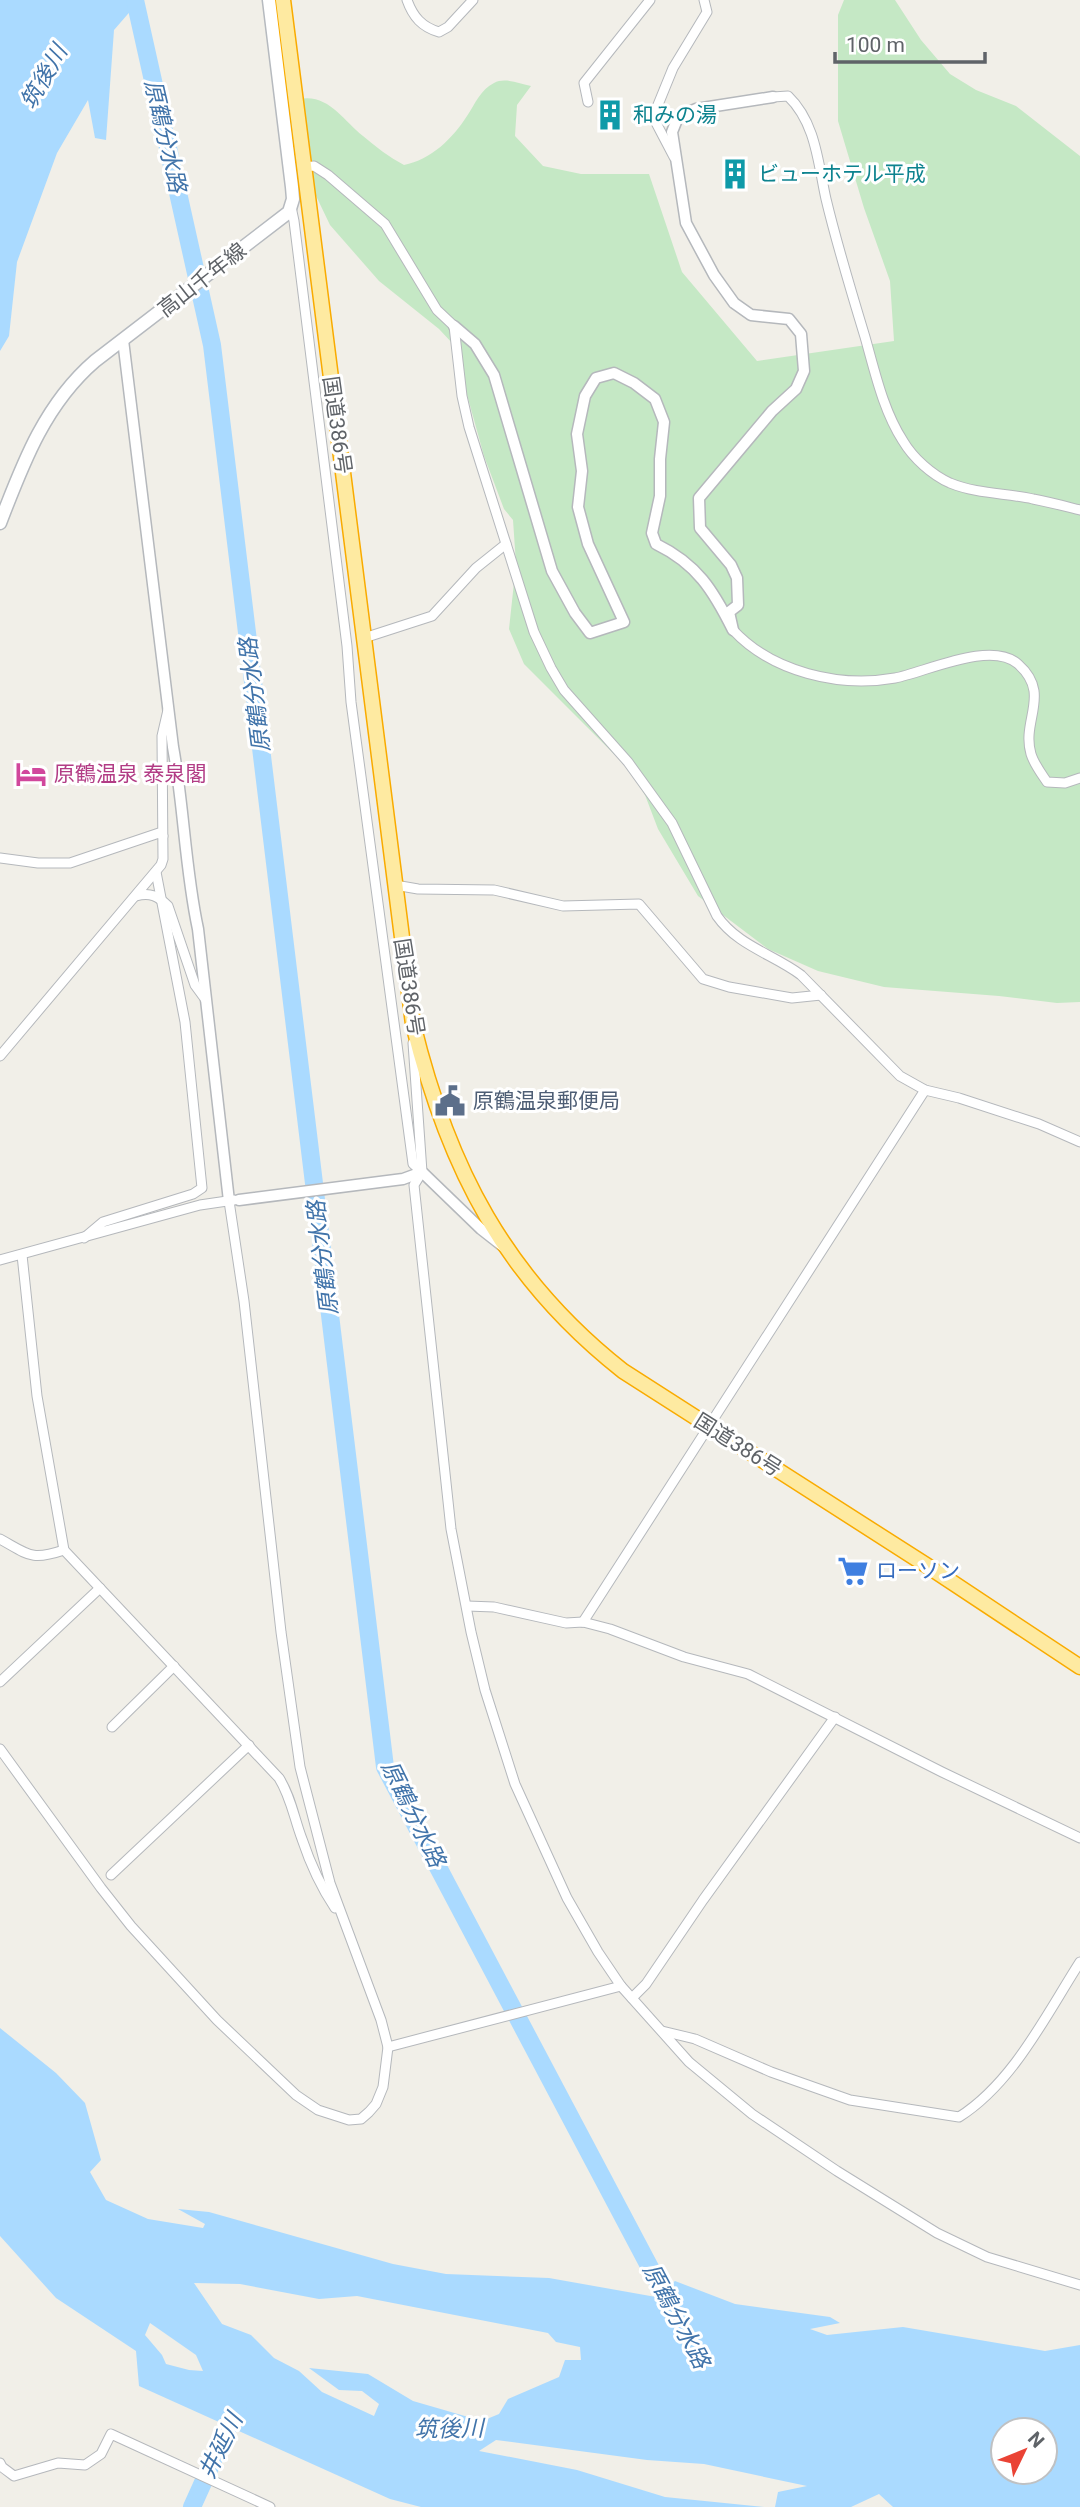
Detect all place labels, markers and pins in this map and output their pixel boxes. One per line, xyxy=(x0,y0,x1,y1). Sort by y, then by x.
building icon: 和みの湯 xyxy=(593,98,627,132)
place label: 和みの湯 xyxy=(633,103,717,127)
building icon: ビューホテル平成 xyxy=(718,157,752,191)
place label: ビューホテル平成 xyxy=(758,162,926,186)
hotel icon: 原鶴温泉 泰泉閣 xyxy=(14,757,48,791)
place label: 原鶴温泉 泰泉閣 xyxy=(54,762,206,786)
public building icon: 原鶴温泉郵便局 xyxy=(433,1084,467,1118)
place label: 原鶴温泉郵便局 xyxy=(473,1089,620,1113)
supermarket icon: ローソン xyxy=(836,1554,870,1588)
place label: ローソン xyxy=(876,1559,960,1583)

